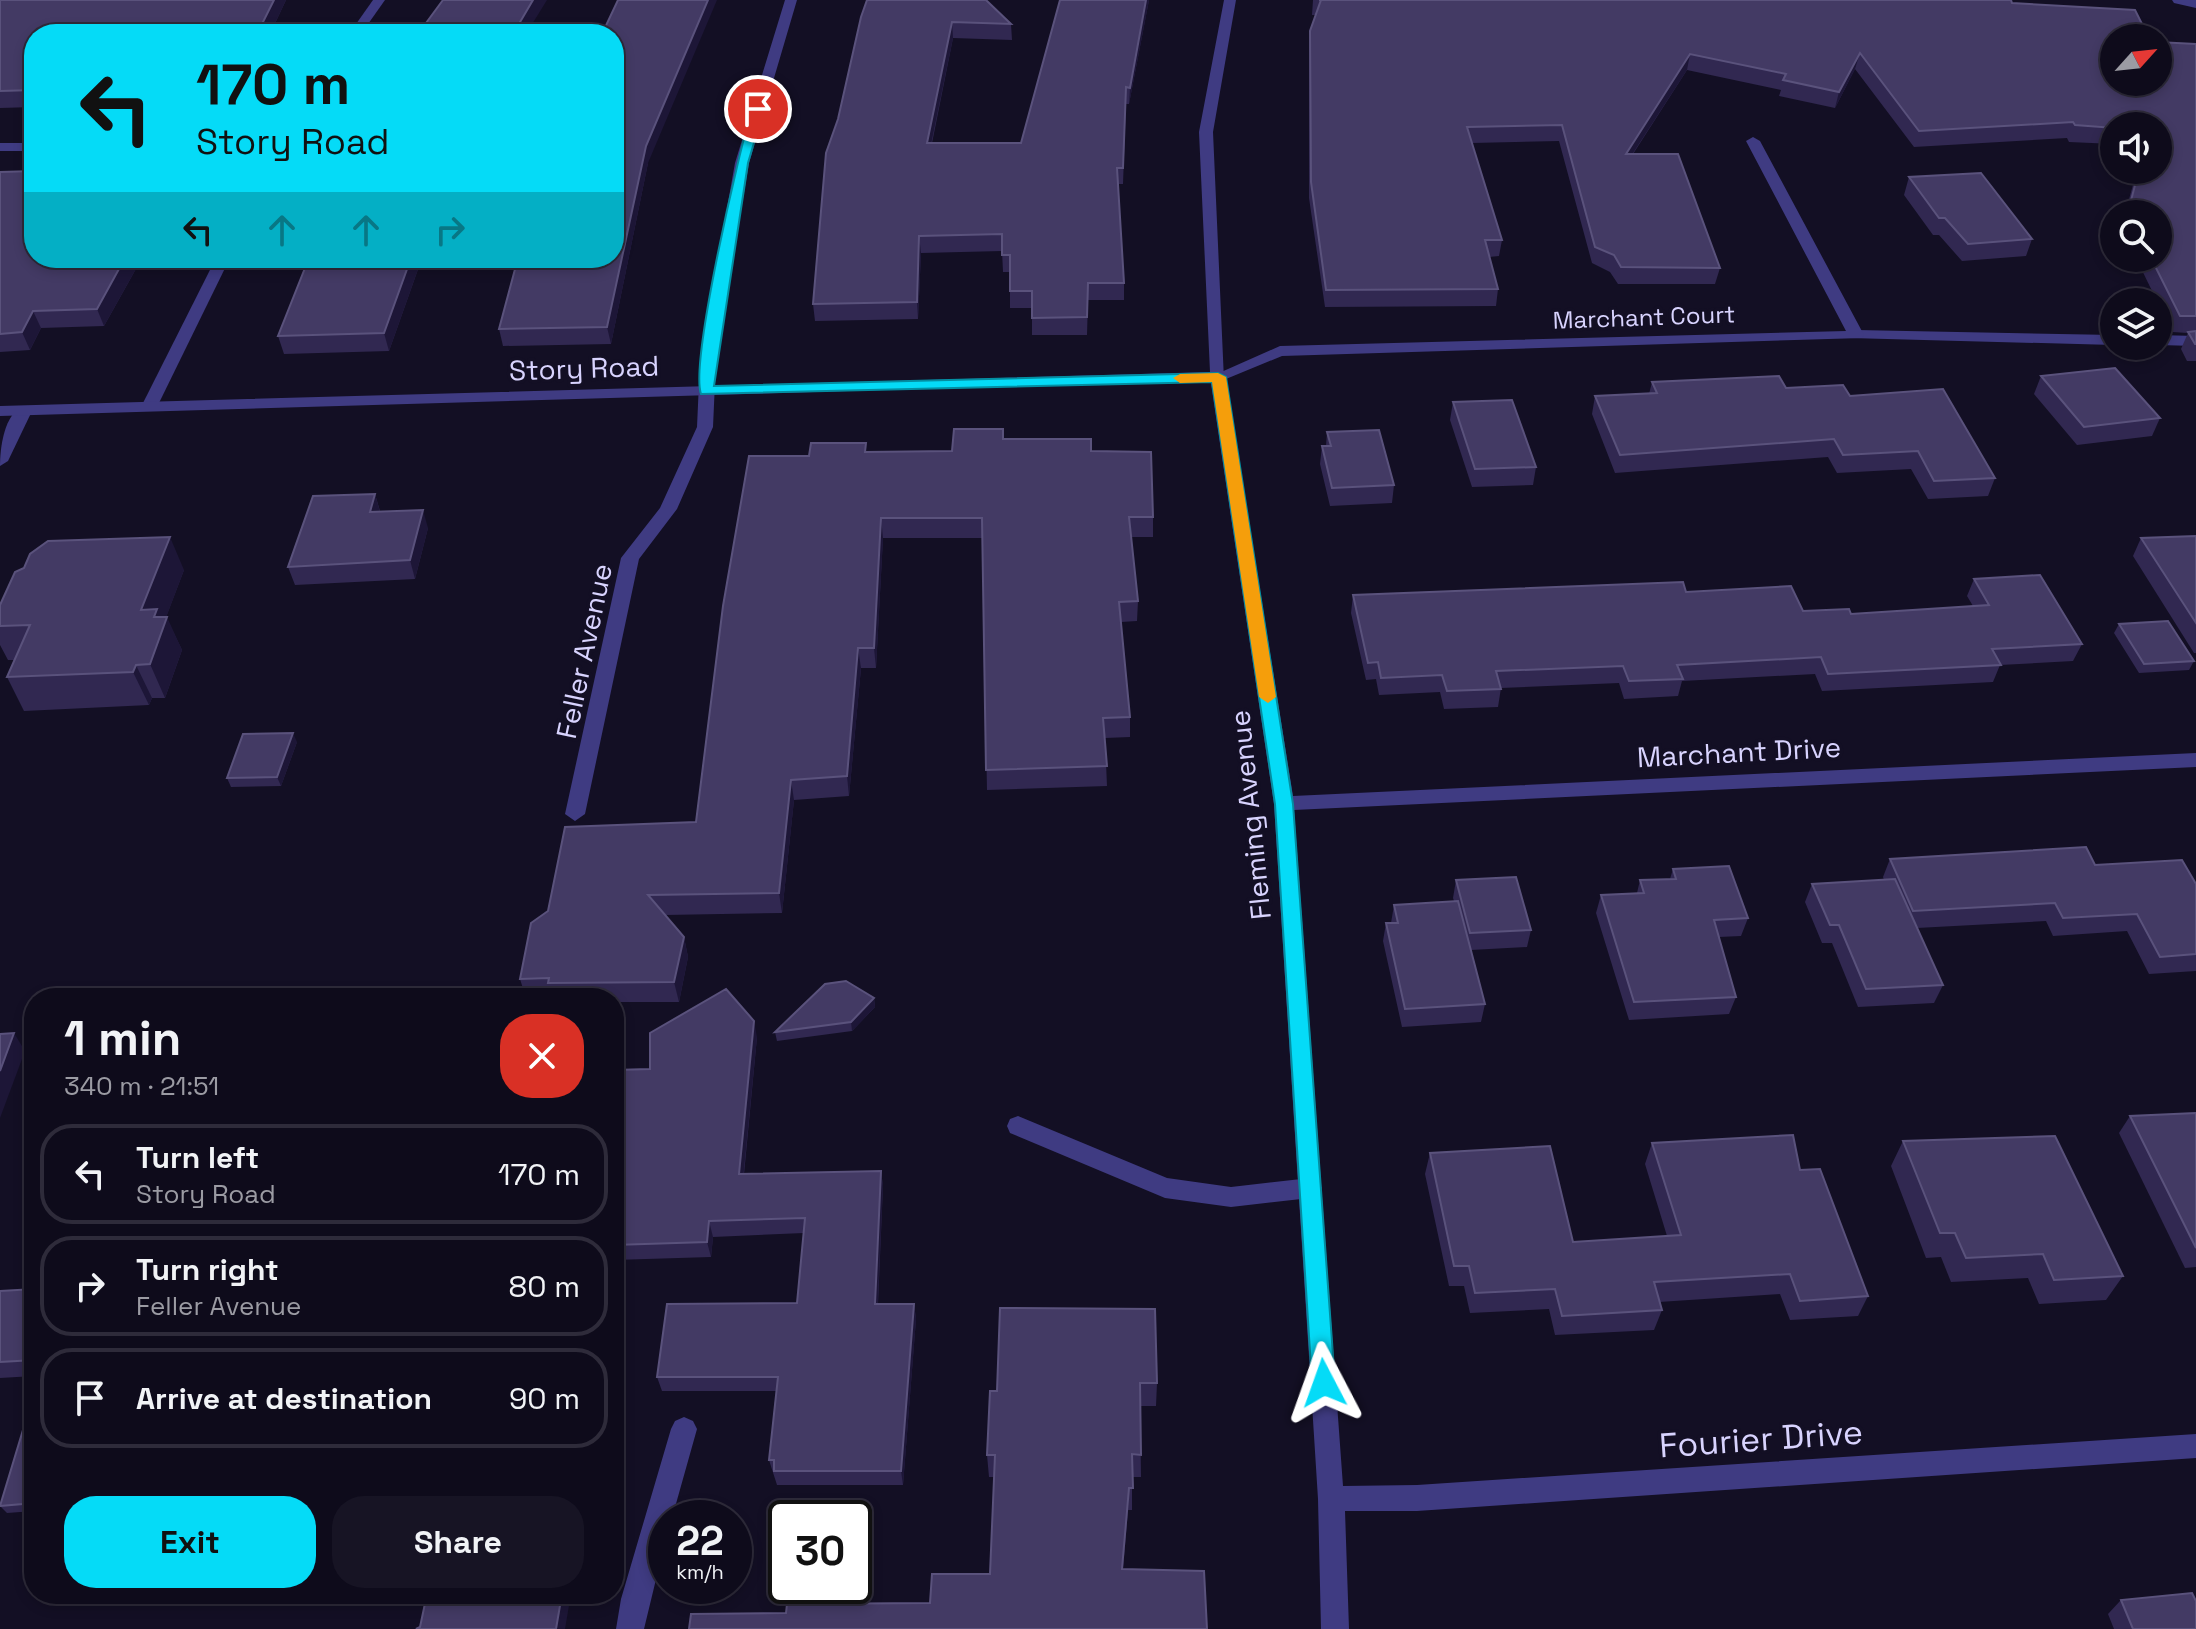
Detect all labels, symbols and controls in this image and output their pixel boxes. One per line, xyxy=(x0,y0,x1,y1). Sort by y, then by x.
north arrow xyxy=(2100,24,2172,96)
map controls xyxy=(2100,24,2172,360)
text: 170 m xyxy=(196,49,350,120)
icon: left xyxy=(64,56,168,160)
pin xyxy=(724,75,792,143)
icon: arrive xyxy=(736,87,780,131)
button: sound xyxy=(2100,112,2172,184)
text: Story Road xyxy=(196,119,389,165)
button: search xyxy=(2100,200,2172,272)
icon: left xyxy=(176,208,220,252)
icon: ahead xyxy=(260,208,304,252)
icon: ahead xyxy=(344,208,388,252)
icon: right xyxy=(428,208,472,252)
button: layers xyxy=(2100,288,2172,360)
street label: Marchant Court xyxy=(1552,298,1736,336)
street label: Story Road xyxy=(508,347,660,389)
street label: Feller Avenue xyxy=(548,560,620,742)
street label: Fleming Avenue xyxy=(1221,709,1279,921)
street label: Marchant Drive xyxy=(1636,729,1842,775)
text: 1 min xyxy=(64,1008,181,1069)
button: close xyxy=(500,1014,584,1098)
text: 340 m · 21:51 xyxy=(64,1069,219,1103)
text: Turn left xyxy=(136,1138,259,1177)
icon: left xyxy=(68,1152,112,1196)
text: 170 m xyxy=(498,1155,580,1194)
text: Story Road xyxy=(136,1177,276,1211)
text: Turn right xyxy=(136,1250,279,1289)
icon: right xyxy=(68,1264,112,1308)
text: 80 m xyxy=(509,1267,580,1306)
text: Feller Avenue xyxy=(136,1289,301,1323)
position arrow xyxy=(1282,1341,1366,1425)
icon: arrive xyxy=(68,1376,112,1420)
text: Arrive at destination xyxy=(136,1379,432,1418)
text: 90 m xyxy=(509,1379,580,1418)
street label: Fourier Drive xyxy=(1658,1410,1864,1468)
button: Exit xyxy=(64,1496,316,1588)
button: Share xyxy=(332,1496,584,1588)
speed limit sign: 30 xyxy=(768,1500,872,1604)
text: 22 xyxy=(676,1516,724,1567)
text: km/h xyxy=(676,1559,724,1585)

